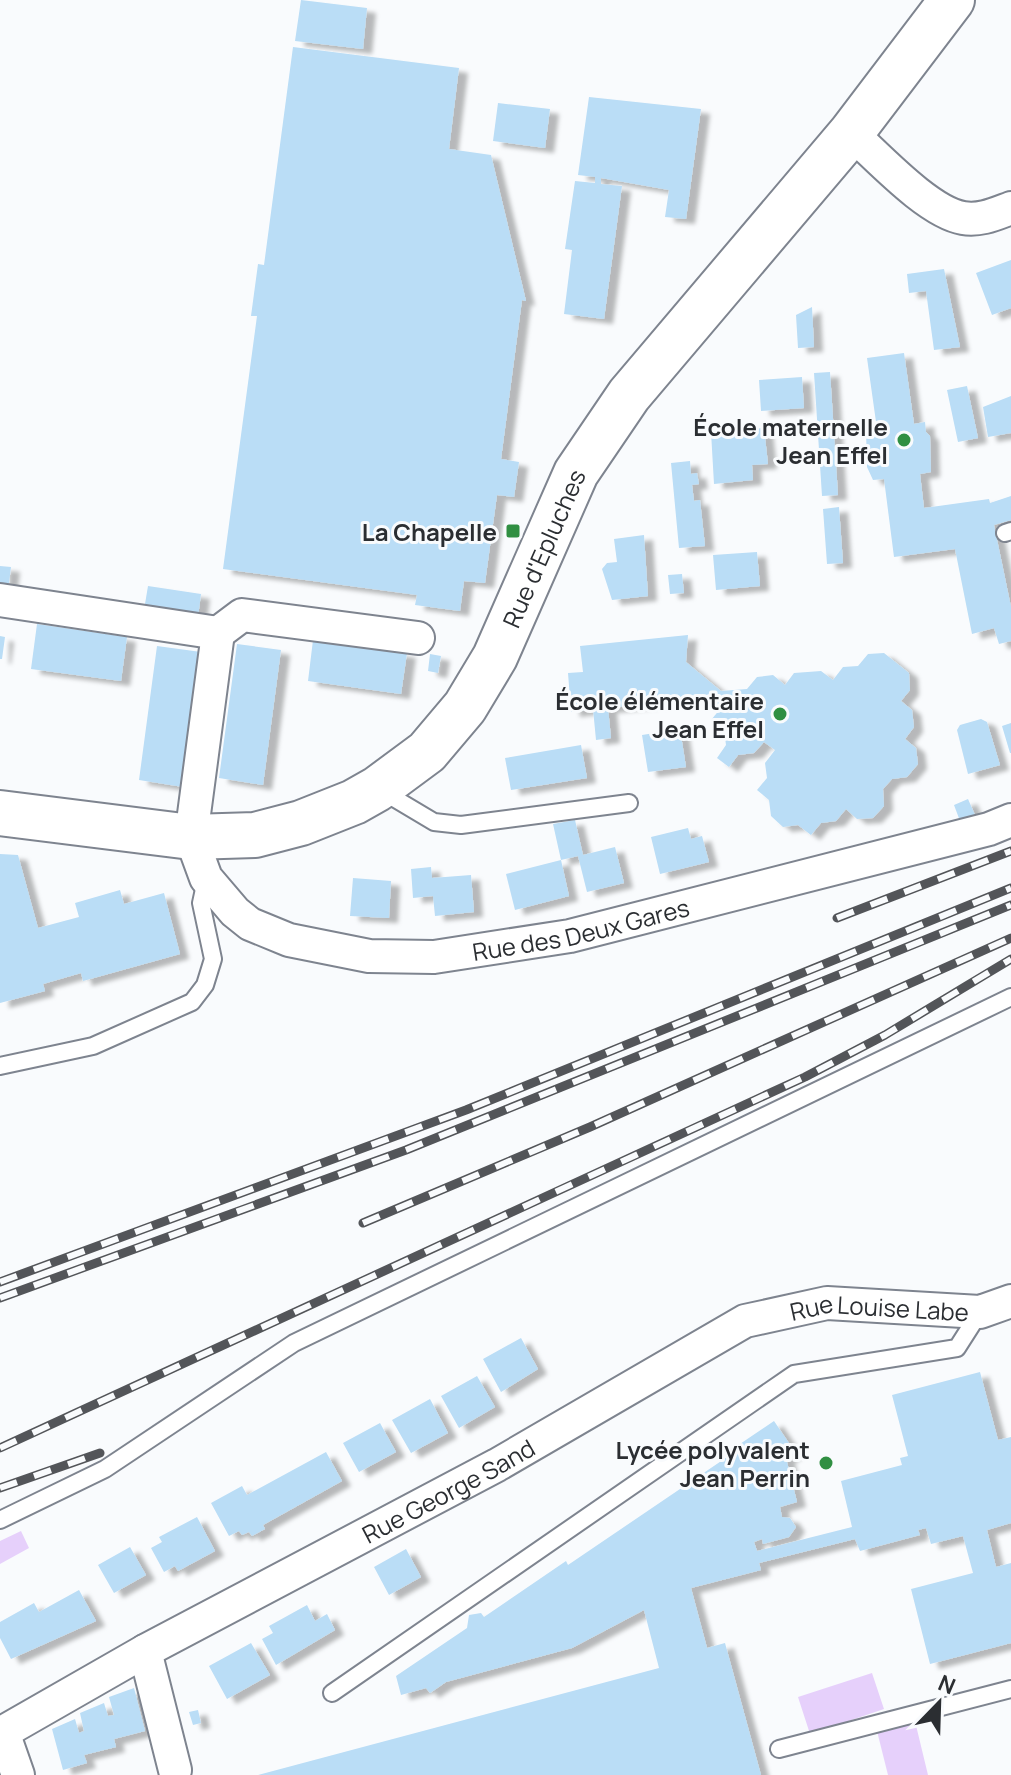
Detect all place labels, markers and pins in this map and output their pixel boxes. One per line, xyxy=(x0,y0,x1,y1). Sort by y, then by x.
place label: École maternelle Jean Effel xyxy=(693,410,888,471)
marker: École maternelle Jean Effel xyxy=(895,431,913,449)
place label: La Chapelle xyxy=(362,515,497,548)
marker: La Chapelle xyxy=(504,522,522,540)
place label: École élémentaire Jean Effel xyxy=(555,684,764,745)
marker: École élémentaire Jean Effel xyxy=(771,705,789,723)
place label: Lycée polyvalent Jean Perrin xyxy=(616,1433,810,1494)
marker: Lycée polyvalent Jean Perrin xyxy=(817,1454,835,1472)

